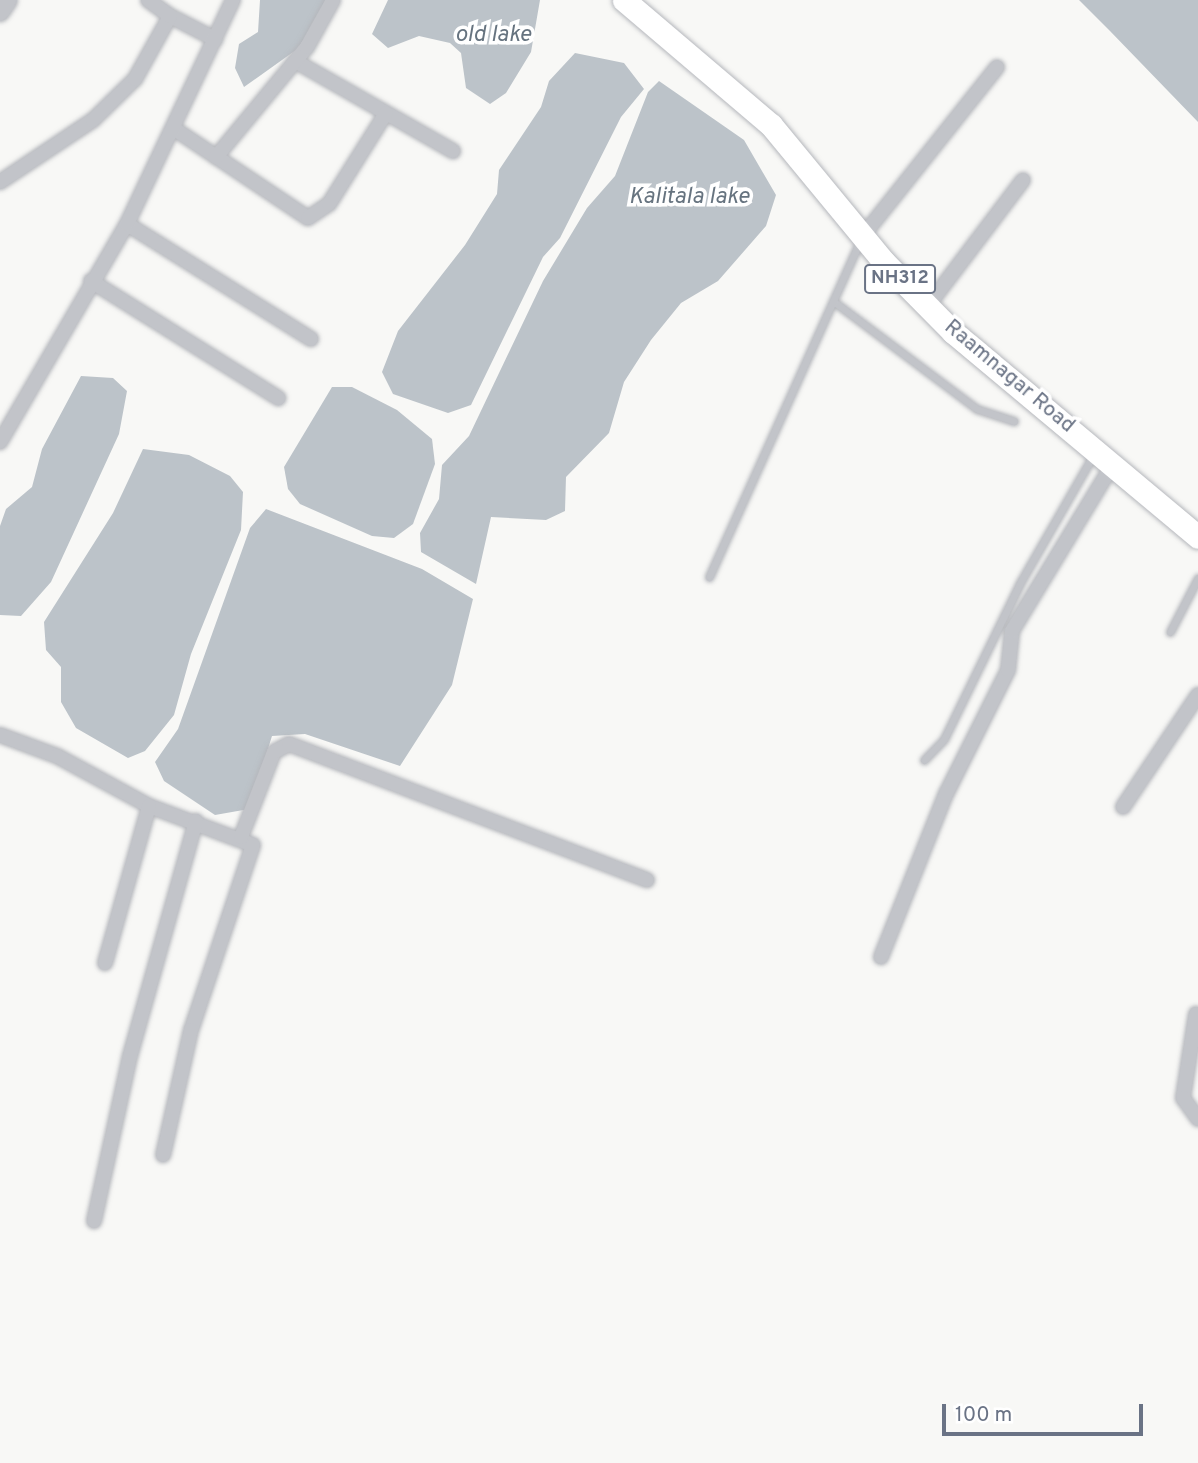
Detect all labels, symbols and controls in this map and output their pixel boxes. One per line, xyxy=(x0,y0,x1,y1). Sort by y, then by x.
water label: old lake xyxy=(455,22,531,50)
water label: Kalitala lake xyxy=(629,184,749,212)
road number: NH312 xyxy=(863,264,937,294)
street label: Raamnagar Road xyxy=(939,315,1079,439)
scale bar xyxy=(946,1390,1147,1434)
text: 100 m xyxy=(955,1402,1012,1429)

